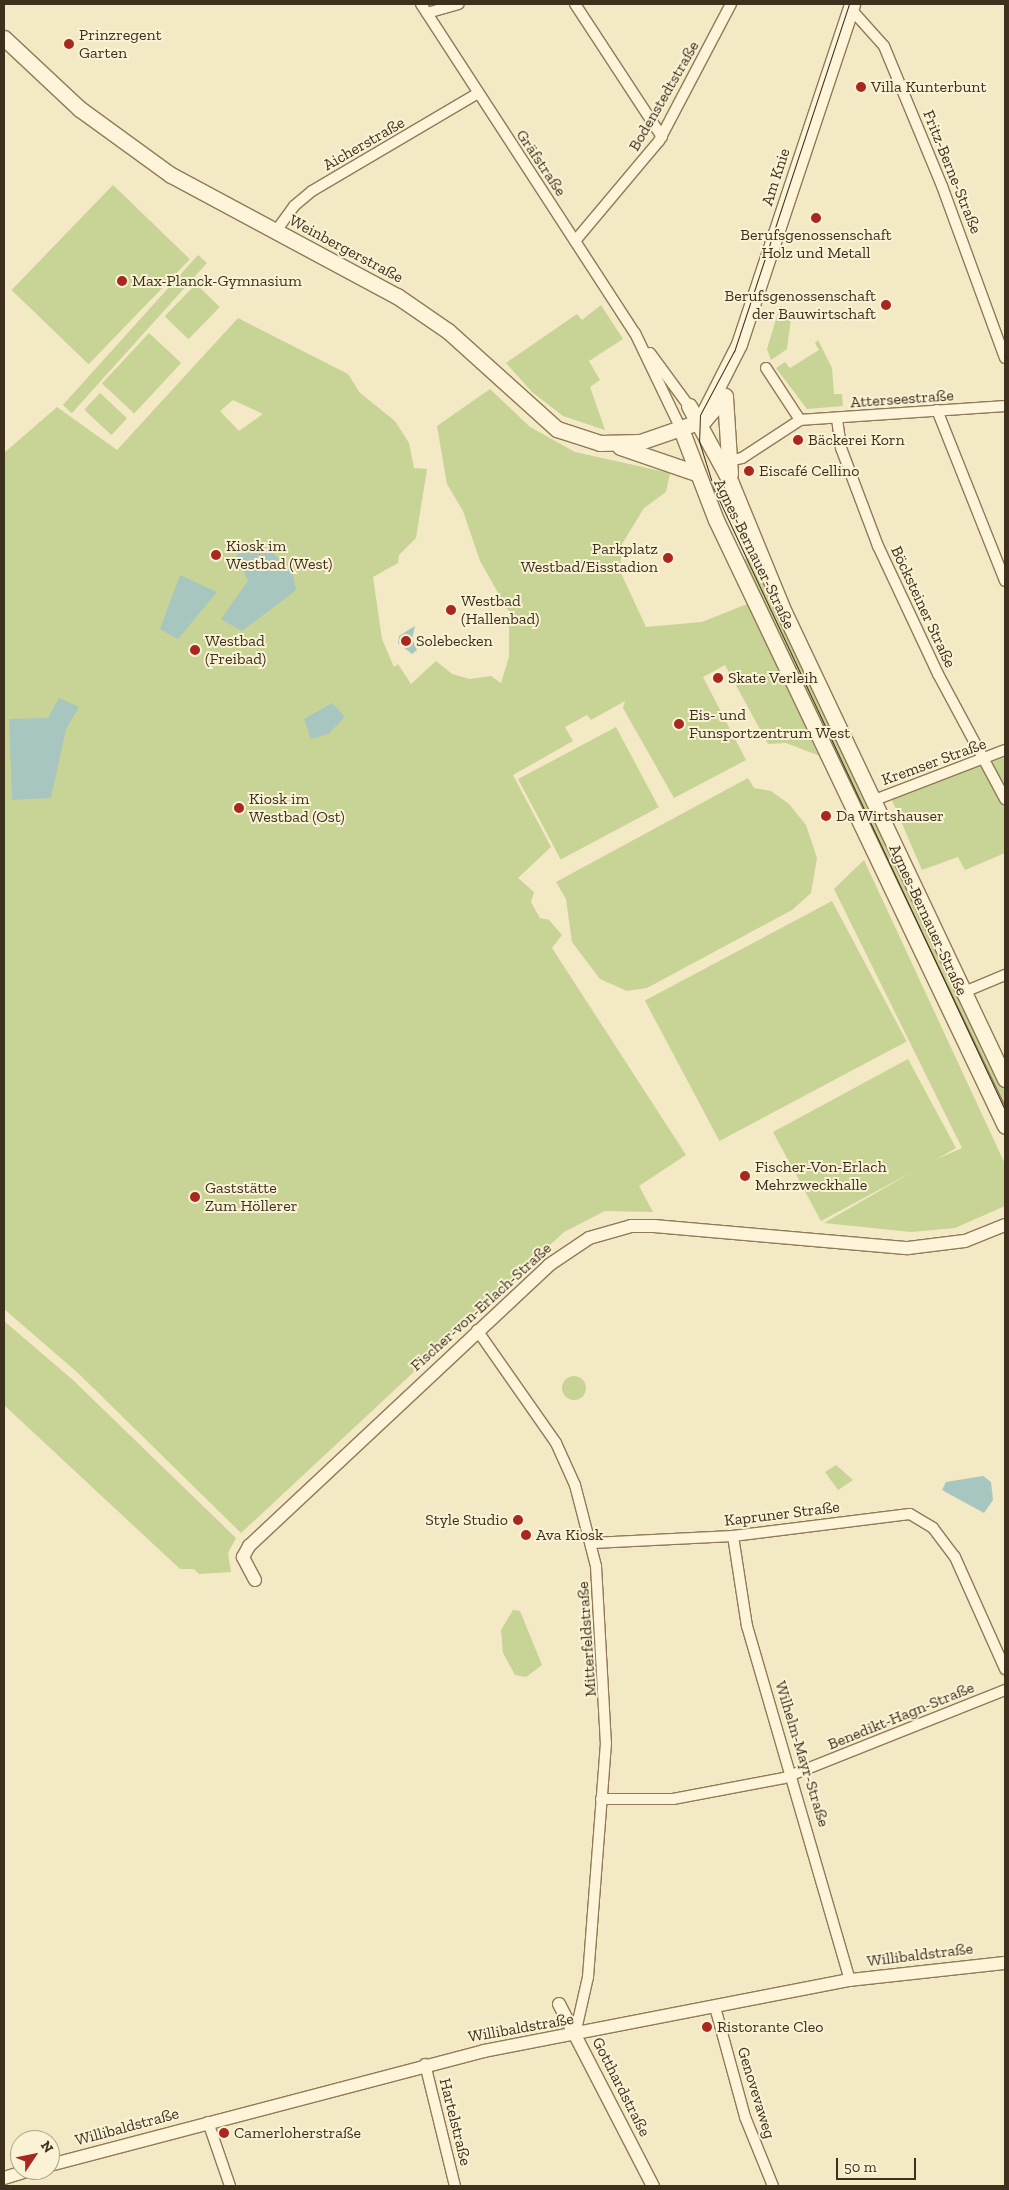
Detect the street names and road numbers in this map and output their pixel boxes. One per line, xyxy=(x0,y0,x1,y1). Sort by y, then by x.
street label: Bodenstedtstraße xyxy=(625,38,703,154)
street label: Fritz-Berne-Straße xyxy=(918,107,986,237)
street label: Aicherstraße xyxy=(320,113,408,175)
street label: Gräfstraße xyxy=(512,126,570,200)
street label: Am Knie xyxy=(758,146,794,208)
street label: Weinbergerstraße xyxy=(286,211,406,287)
street label: Atterseestraße xyxy=(850,386,954,412)
street label: Agnes-Bernauer-Straße xyxy=(709,476,799,632)
street label: Böcksteiner Straße xyxy=(886,543,960,671)
street label: Kremser Straße xyxy=(879,734,989,790)
street label: Agnes-Bernauer-Straße xyxy=(885,842,971,998)
street label: Fischer-von-Erlach-Straße xyxy=(407,1239,555,1375)
street label: Kapruner Straße xyxy=(723,1497,841,1531)
street label: Mitterfeldstraße xyxy=(573,1581,601,1697)
street label: Benedikt-Hagn-Straße xyxy=(825,1678,977,1754)
street label: Wilhelm-Mayr-Straße xyxy=(771,1679,833,1829)
street label: Willibaldstraße xyxy=(866,1939,974,1971)
street label: Willibaldstraße xyxy=(467,2009,575,2047)
street label: Gotthardstraße xyxy=(588,2034,654,2140)
street label: Genovevaweg xyxy=(733,2045,779,2141)
street label: Hartelstraße xyxy=(435,2076,475,2168)
street label: Willibaldstraße xyxy=(73,2104,181,2150)

